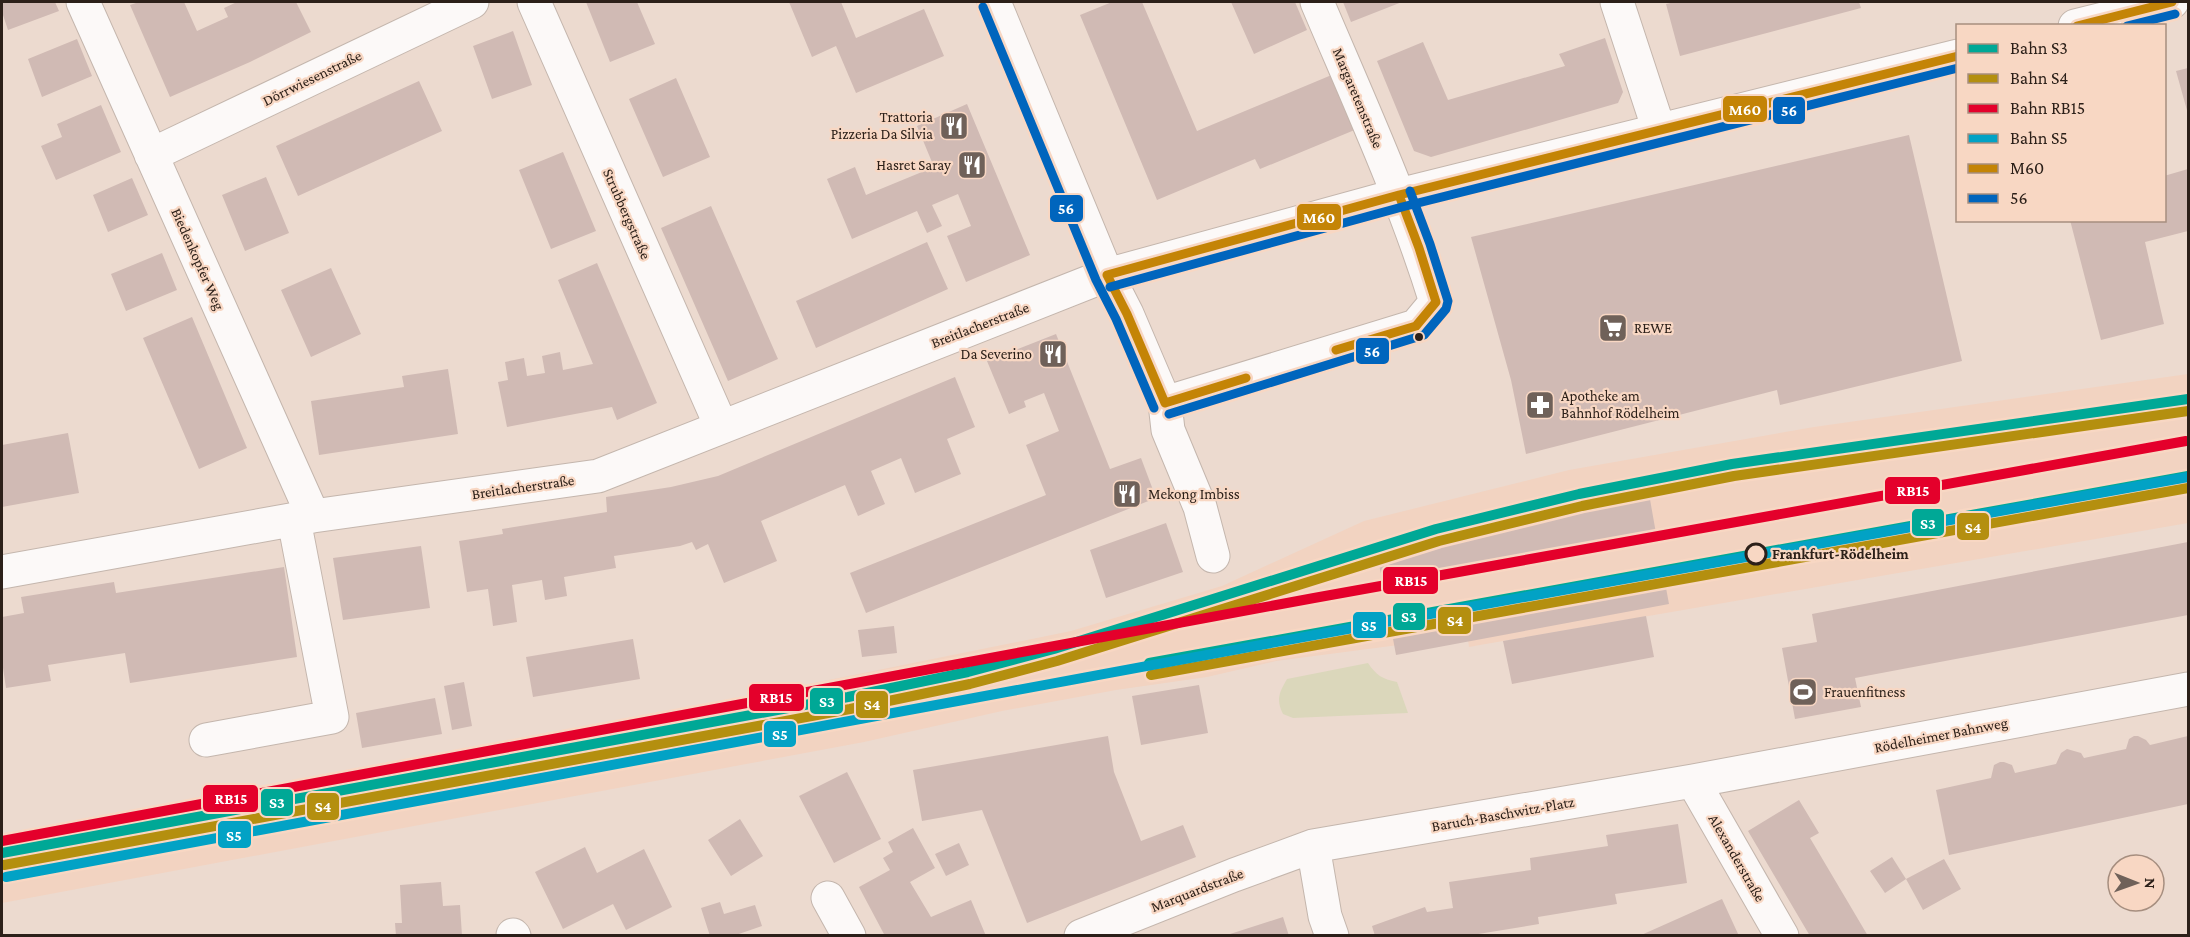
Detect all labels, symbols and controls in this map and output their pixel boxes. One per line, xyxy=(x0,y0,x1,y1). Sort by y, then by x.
legend xyxy=(1956,24,2166,222)
text: Bahn S3 xyxy=(2010,38,2068,58)
street label: Margaretenstraße xyxy=(1329,45,1387,151)
street label: Dörrwiesenstraße xyxy=(260,47,364,109)
text: Bahn S4 xyxy=(2010,68,2069,88)
line badge: M60 xyxy=(1722,95,1768,123)
line badge: 56 xyxy=(1772,96,1806,125)
text: Bahn RB15 xyxy=(2010,98,2085,118)
text: M60 xyxy=(1729,101,1761,118)
text: 56 xyxy=(1781,102,1797,119)
place label: Trattoria Pizzeria Da Silvia xyxy=(831,109,933,142)
restaurant icon: Trattoria Pizzeria Da Silvia xyxy=(938,110,970,142)
text: Bahn S5 xyxy=(2010,128,2068,148)
restaurant icon: Hasret Saray xyxy=(956,149,988,181)
place label: Hasret Saray xyxy=(876,157,951,174)
text: M60 xyxy=(2010,158,2044,178)
street label: Strubbergstraße xyxy=(599,166,654,262)
text: 56 xyxy=(2010,188,2028,208)
line badge: 56 xyxy=(1049,194,1084,223)
text: 56 xyxy=(1058,200,1074,217)
line badge: M60 xyxy=(1296,203,1342,231)
street label: Biedenkopfer Weg xyxy=(167,206,228,313)
text: M60 xyxy=(1303,209,1335,226)
street label: Breitlacherstraße xyxy=(929,299,1032,351)
supermarket icon: REWE xyxy=(1597,312,1629,344)
place label: REWE xyxy=(1634,320,1672,336)
unlabelled marker xyxy=(1413,331,1425,343)
line badge: 56 xyxy=(1355,337,1390,365)
restaurant icon: Da Severino xyxy=(1037,338,1069,370)
text: 56 xyxy=(1364,343,1380,360)
place label: Da Severino xyxy=(961,346,1032,362)
place label: Apotheke am Bahnhof Rödelheim xyxy=(1561,388,1680,421)
pharmacy icon: Apotheke am Bahnhof Rödelheim xyxy=(1524,389,1556,421)
street label: Breitlacherstraße xyxy=(471,472,576,502)
line badge: RB15 xyxy=(1884,476,1941,505)
restaurant icon: Mekong Imbiss xyxy=(1111,478,1143,510)
text: RB15 xyxy=(1897,482,1930,499)
place label: Mekong Imbiss xyxy=(1148,486,1240,503)
line badge: S3 xyxy=(1911,508,1945,537)
line badge: S4 xyxy=(1956,512,1990,541)
text: S3 xyxy=(1920,515,1936,532)
text: S4 xyxy=(1965,519,1982,536)
marker: Frankfurt-Rödelheim xyxy=(1745,543,1767,565)
place label: Frankfurt-Rödelheim xyxy=(1772,546,1909,562)
line badge: RB15 xyxy=(1382,566,1439,595)
text: RB15 xyxy=(1395,572,1428,589)
line badge: S3 xyxy=(1392,602,1426,631)
line badge: S4 xyxy=(1437,606,1472,635)
text: S3 xyxy=(1401,608,1417,625)
line badge: S5 xyxy=(1352,611,1387,639)
text: S4 xyxy=(1447,612,1464,629)
text: S5 xyxy=(1361,617,1377,634)
sports icon: Frauenfitness xyxy=(1787,676,1819,708)
line badge: RB15 xyxy=(748,683,805,712)
place label: Frauenfitness xyxy=(1824,684,1905,700)
line badge: S3 xyxy=(809,687,844,715)
text: RB15 xyxy=(760,689,793,706)
line badge: S4 xyxy=(855,690,889,719)
text: S3 xyxy=(819,693,835,710)
text: S4 xyxy=(864,696,881,713)
street label: Rödelheimer Bahnweg xyxy=(1873,714,2009,757)
line badge: S5 xyxy=(763,720,797,748)
text: S5 xyxy=(772,726,788,743)
line badge: RB15 xyxy=(202,784,259,813)
line badge: S3 xyxy=(260,788,294,817)
text: RB15 xyxy=(215,790,248,807)
line badge: S4 xyxy=(306,792,340,821)
text: S3 xyxy=(269,794,285,811)
street label: Baruch-Baschwitz-Platz xyxy=(1430,794,1576,834)
text: S4 xyxy=(315,798,332,815)
street label: Alexanderstraße xyxy=(1705,811,1769,905)
line badge: S5 xyxy=(217,820,252,849)
text: S5 xyxy=(226,827,242,844)
north arrow xyxy=(2106,853,2166,913)
street label: Marquardstraße xyxy=(1149,865,1246,916)
text: N xyxy=(2142,878,2159,889)

